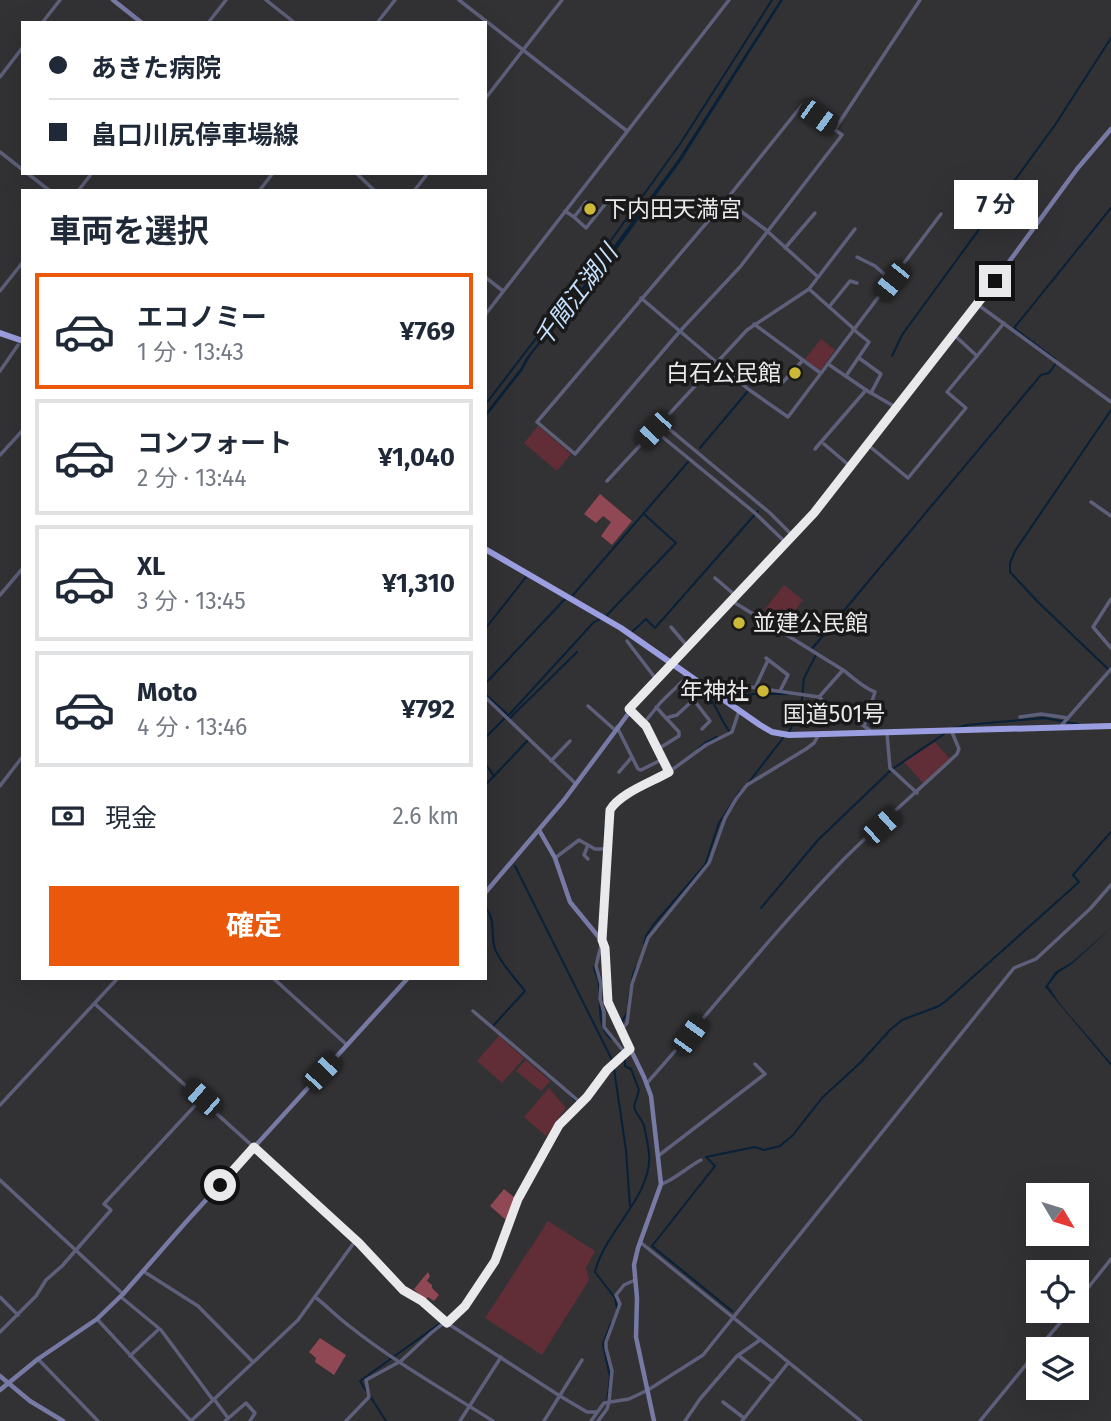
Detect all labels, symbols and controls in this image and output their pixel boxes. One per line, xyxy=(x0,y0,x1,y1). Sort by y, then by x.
text: あきた病院 xyxy=(91,53,221,84)
car xyxy=(795,96,842,138)
text: 畠口川尻停車場線 xyxy=(91,120,299,151)
callout: 7 分 xyxy=(953,180,1037,229)
text: 7 分 xyxy=(976,190,1016,218)
place label: 下内田天満宮 xyxy=(604,195,742,223)
marker: 下内田天満宮 xyxy=(582,201,598,217)
text: 車両を選択 xyxy=(49,212,209,250)
water label: 千間江湖川 xyxy=(529,237,625,352)
car xyxy=(871,258,914,304)
route end xyxy=(979,265,1011,297)
icon: car xyxy=(53,300,116,363)
text: エコノミー xyxy=(137,302,267,333)
text: ¥769 xyxy=(400,316,455,347)
text: 1 分 · 13:43 xyxy=(137,338,244,366)
place label: 白石公民館 xyxy=(666,359,781,387)
marker: 白石公民館 xyxy=(787,365,803,381)
car xyxy=(632,407,677,453)
icon: car xyxy=(53,426,116,489)
text: コンフォート xyxy=(137,428,292,459)
text: ¥1,040 xyxy=(378,442,455,473)
text: 2 分 · 13:44 xyxy=(137,464,247,492)
text: XL xyxy=(137,551,165,582)
icon: car xyxy=(53,552,116,615)
text: ¥1,310 xyxy=(382,568,455,599)
text: 3 分 · 13:45 xyxy=(137,587,246,615)
place label: 並建公民館 xyxy=(753,609,868,637)
marker: 並建公民館 xyxy=(731,615,747,631)
text: Moto xyxy=(137,677,197,708)
place label: 年神社 xyxy=(680,677,749,705)
icon: car xyxy=(53,678,116,741)
marker: 年神社 xyxy=(755,683,771,699)
text: ¥792 xyxy=(401,694,455,725)
street label: 国道501号 xyxy=(783,700,885,728)
text: 4 分 · 13:46 xyxy=(137,713,247,741)
icon: cash xyxy=(49,797,87,835)
text: 2.6 km xyxy=(392,802,459,830)
text: 現金 xyxy=(105,803,157,834)
car xyxy=(859,804,904,848)
button: 確定 xyxy=(49,886,459,966)
car xyxy=(670,1012,711,1058)
car xyxy=(300,1049,345,1095)
car xyxy=(180,1076,225,1120)
route start xyxy=(204,1169,236,1201)
north arrow xyxy=(1026,1183,1088,1246)
map controls xyxy=(1026,1183,1089,1400)
button: locate xyxy=(1026,1260,1089,1323)
button: layers xyxy=(1026,1337,1089,1400)

